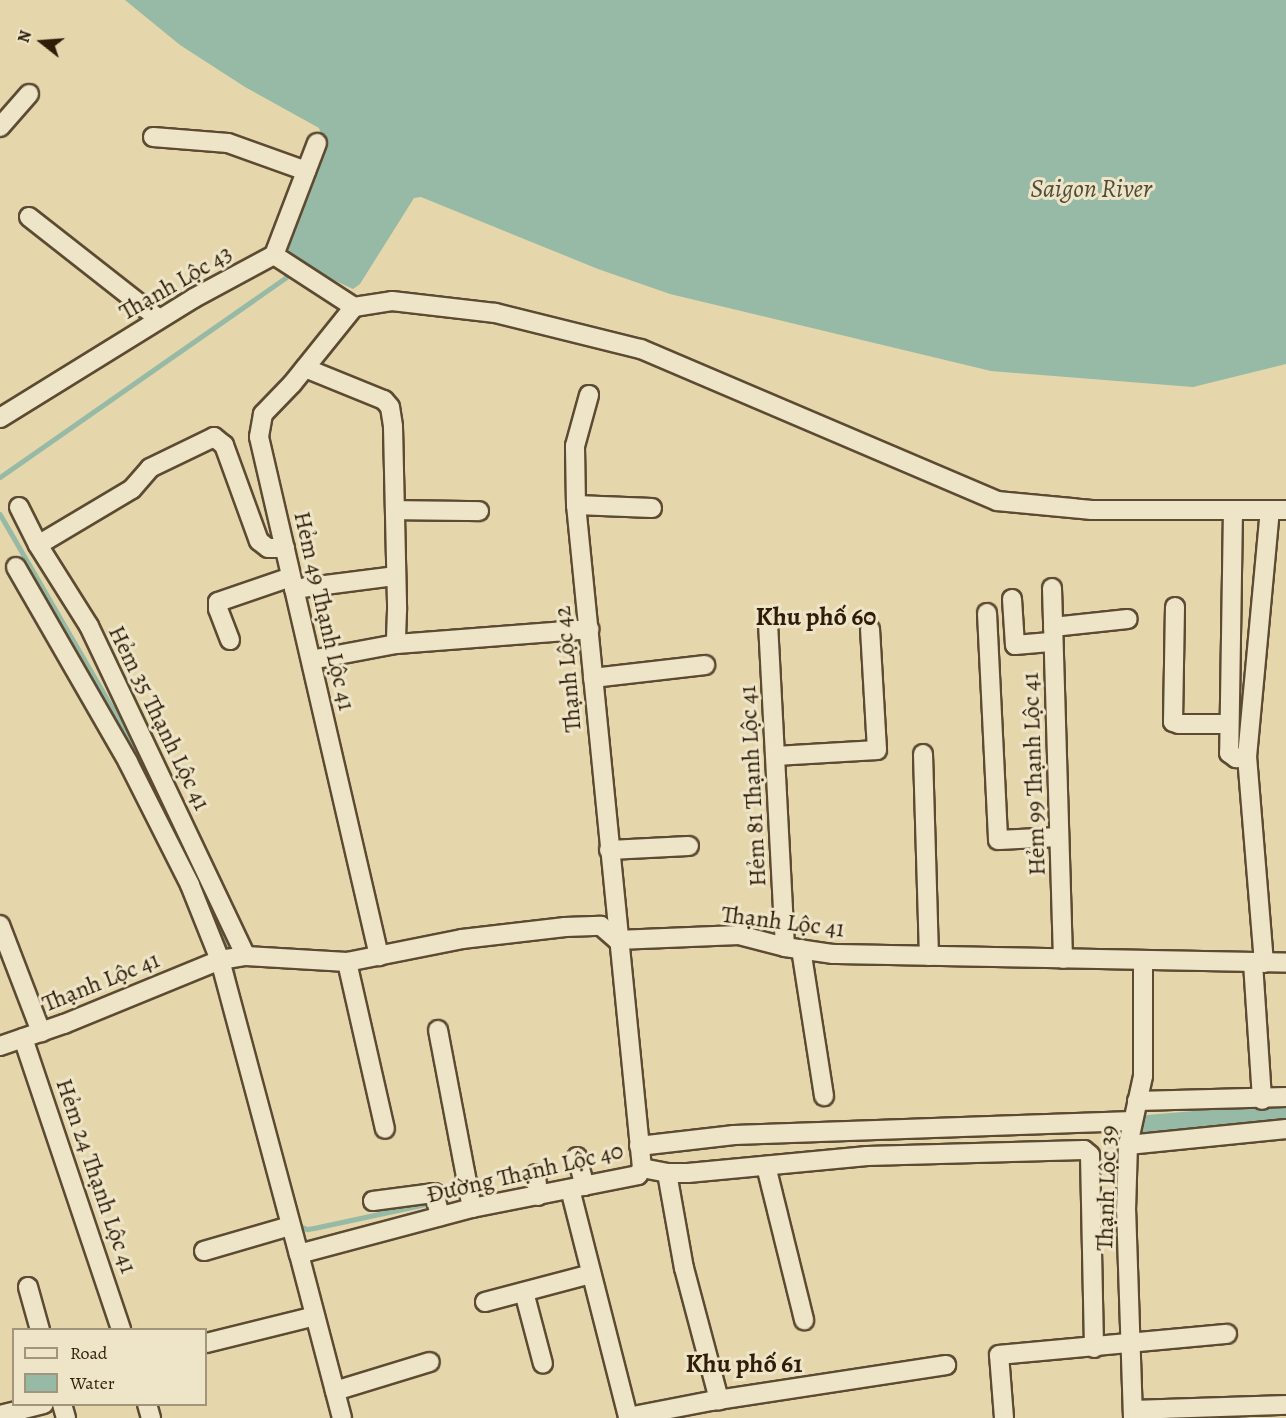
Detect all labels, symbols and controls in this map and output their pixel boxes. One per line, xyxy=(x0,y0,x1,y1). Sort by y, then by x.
north arrow xyxy=(12,12,72,72)
text: N xyxy=(13,28,37,46)
water label: Saigon River xyxy=(1030,173,1152,205)
street label: Thạnh Lộc 43 xyxy=(114,239,238,327)
street label: Hẻm 49 Thạnh Lộc 41 xyxy=(287,509,361,713)
district label: Khu phố 60 xyxy=(756,601,876,633)
street label: Thạnh Lộc 42 xyxy=(548,604,588,734)
street label: Hẻm 35 Thạnh Lộc 41 xyxy=(102,621,216,815)
street label: Hẻm 99 Thạnh Lộc 41 xyxy=(1016,672,1052,876)
street label: Hẻm 81 Thạnh Lộc 41 xyxy=(733,685,773,887)
street label: Thạnh Lộc 41 xyxy=(720,900,846,944)
street label: Thạnh Lộc 41 xyxy=(38,945,164,1019)
street label: Hẻm 24 Thạnh Lộc 41 xyxy=(49,1075,143,1277)
street label: Thạnh Lộc 39 xyxy=(1090,1125,1124,1251)
street label: Đường Thạnh Lộc 40 xyxy=(424,1136,626,1210)
legend xyxy=(12,1328,207,1406)
text: Road xyxy=(70,1341,107,1365)
district label: Khu phố 61 xyxy=(685,1348,803,1380)
text: Water xyxy=(70,1371,115,1395)

